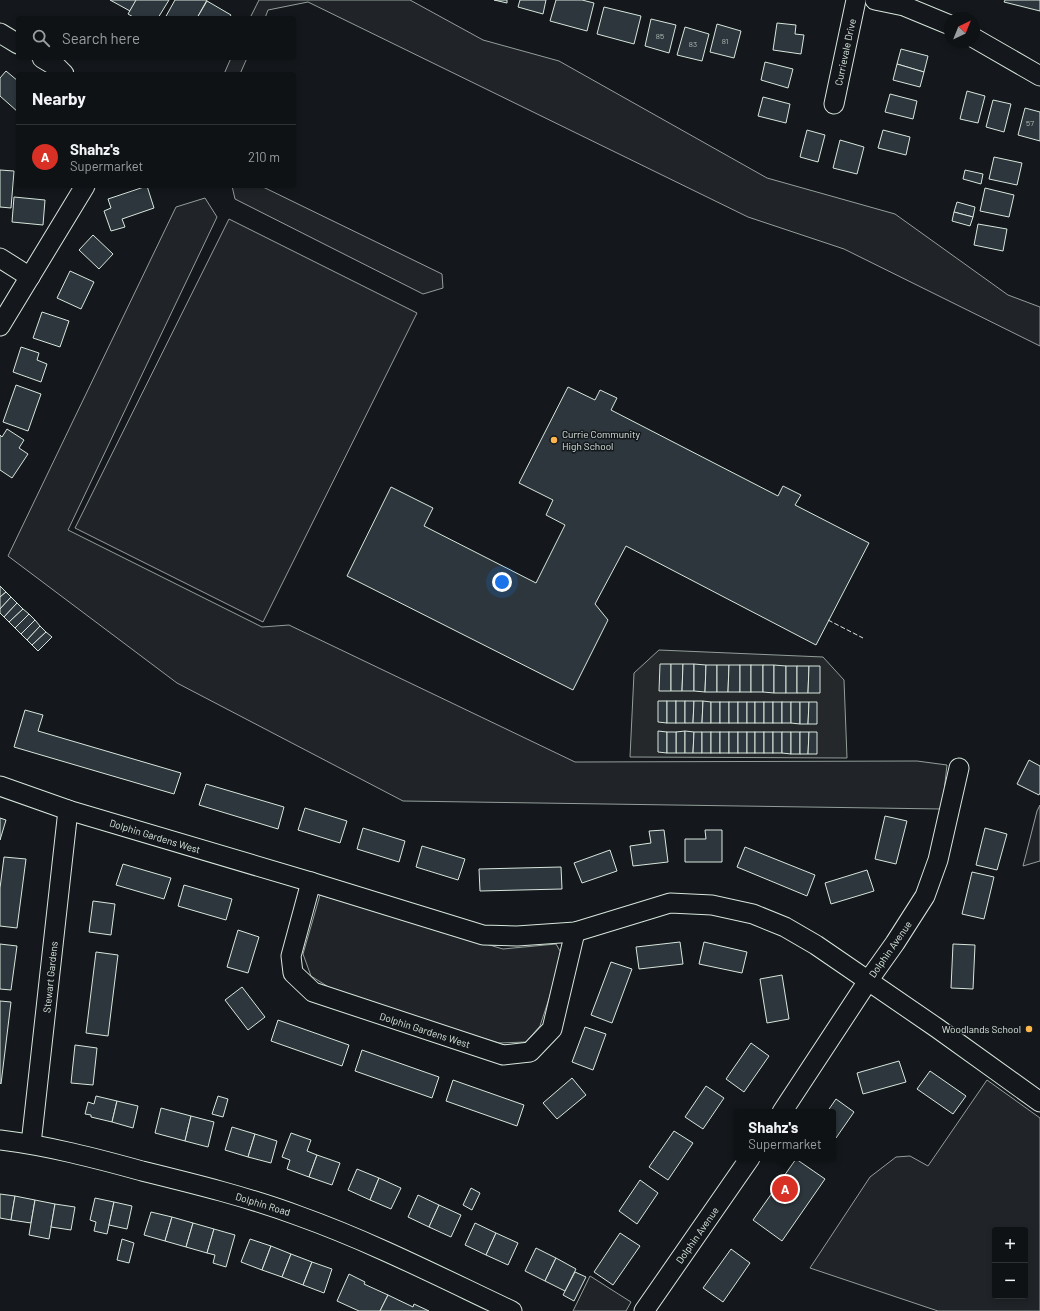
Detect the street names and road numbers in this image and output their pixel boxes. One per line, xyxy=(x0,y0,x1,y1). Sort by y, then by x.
street label: Currievale Drive xyxy=(832,17,858,87)
street label: Dolphin Gardens West xyxy=(108,816,202,856)
street label: Dolphin Avenue xyxy=(866,918,914,980)
street label: Stewart Gardens xyxy=(40,940,60,1013)
street label: Dolphin Gardens West xyxy=(378,1010,472,1050)
street label: Dolphin Road xyxy=(234,1190,292,1218)
street label: Dolphin Avenue xyxy=(673,1204,721,1266)

